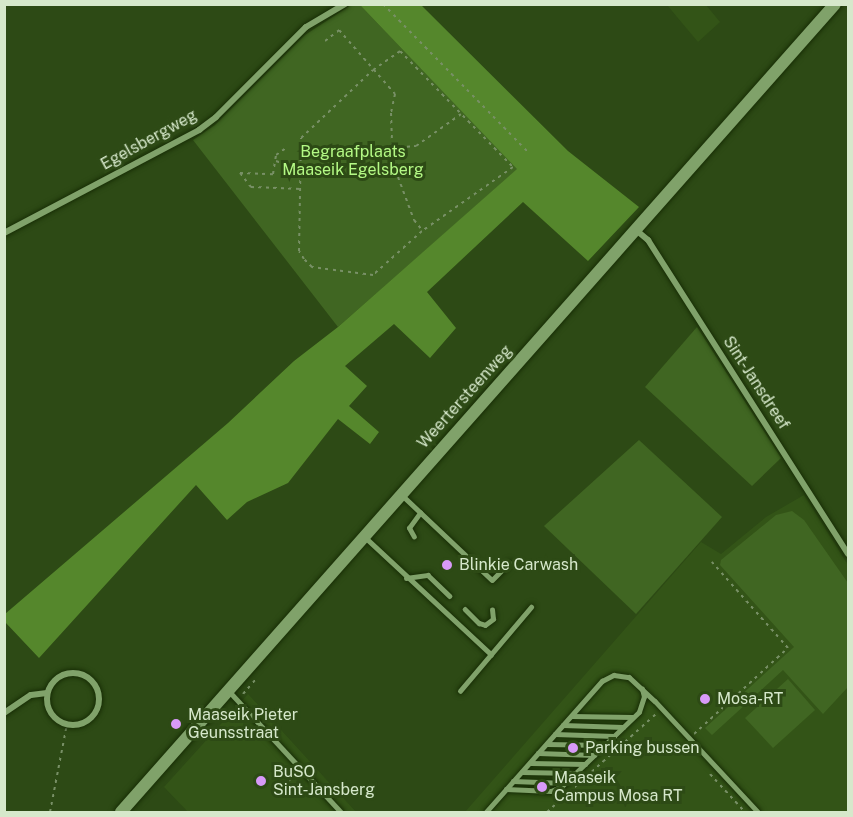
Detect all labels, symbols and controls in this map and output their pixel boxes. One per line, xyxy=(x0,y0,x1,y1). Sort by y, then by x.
street label: Egelsbergweg xyxy=(98,106,200,174)
park label: Begraafplaats Maaseik Egelsberg xyxy=(282,142,424,180)
street label: Sint-Jansdreef xyxy=(719,333,793,433)
street label: Weertersteenweg xyxy=(414,341,516,453)
place label: Blinkie Carwash xyxy=(459,555,578,575)
marker: Blinkie Carwash xyxy=(440,558,454,572)
place label: Mosa-RT xyxy=(717,689,783,709)
marker: Mosa-RT xyxy=(698,692,712,706)
place label: Maaseik Pieter Geunsstraat xyxy=(188,705,298,743)
marker: Maaseik Pieter Geunsstraat xyxy=(169,717,183,731)
place label: Parking bussen xyxy=(585,738,700,758)
marker: Parking bussen xyxy=(566,741,580,755)
place label: BuSO Sint-Jansberg xyxy=(273,762,375,800)
place label: Maaseik Campus Mosa RT xyxy=(554,768,682,806)
marker: BuSO Sint-Jansberg xyxy=(254,774,268,788)
marker: Maaseik Campus Mosa RT xyxy=(535,780,549,794)

